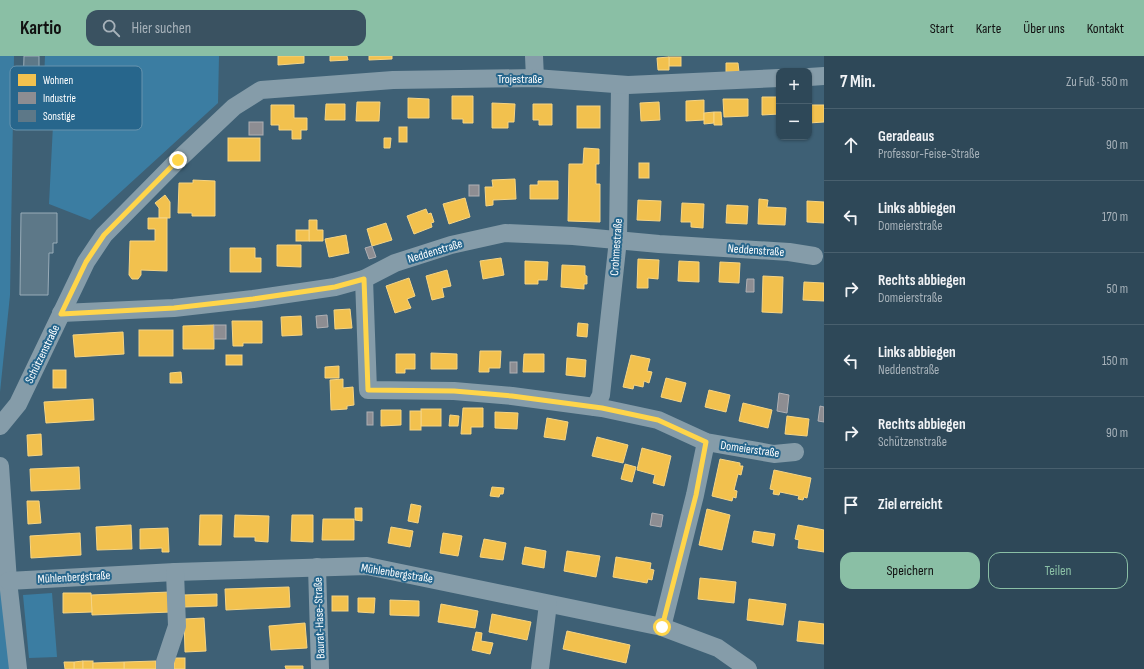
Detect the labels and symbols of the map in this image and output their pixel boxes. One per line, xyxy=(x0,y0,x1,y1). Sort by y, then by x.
legend xyxy=(10,66,142,130)
street label: Trojestraße xyxy=(498,72,543,87)
text: Wohnen xyxy=(43,74,73,87)
text: Industrie xyxy=(43,92,76,105)
text: Sonstige xyxy=(43,110,75,123)
route end xyxy=(169,151,187,169)
street label: Crohmestraße xyxy=(607,218,626,276)
street label: Neddenstraße xyxy=(406,236,465,267)
street label: Neddenstraße xyxy=(727,241,785,260)
street label: Schützenstraße xyxy=(22,322,63,386)
street label: Domeierstraße xyxy=(719,438,781,461)
street label: Mühlenbergstraße xyxy=(360,560,434,587)
street label: Mühlenbergstraße xyxy=(37,568,111,587)
street label: Baurat-Hase-Straße xyxy=(311,577,328,659)
route start xyxy=(653,618,671,636)

